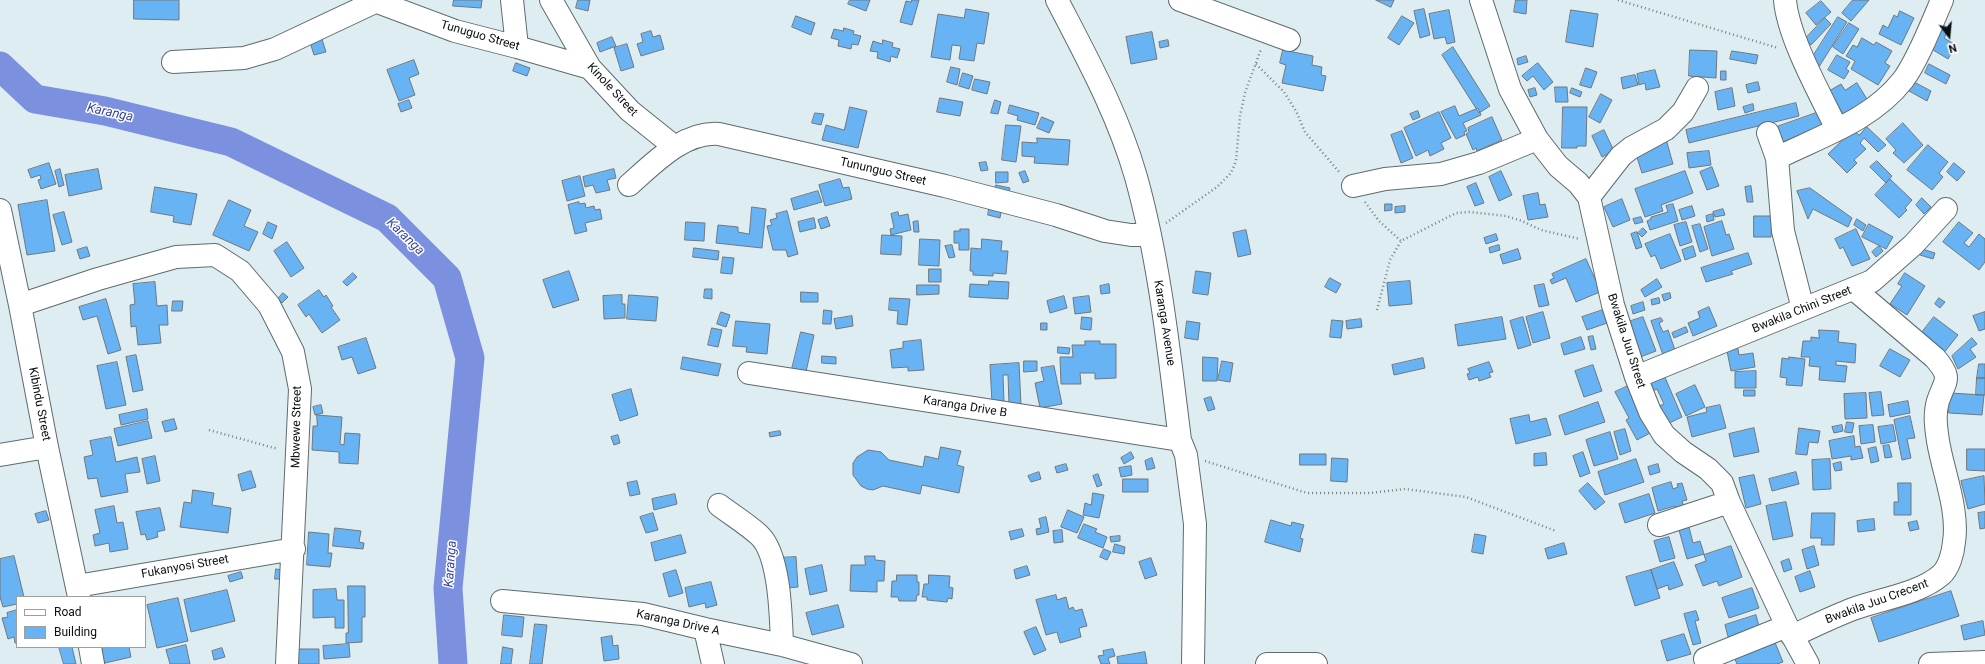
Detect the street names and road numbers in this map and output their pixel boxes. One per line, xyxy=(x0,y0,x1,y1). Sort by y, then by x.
street label: Tunuguo Street xyxy=(439,18,521,54)
street label: Kinole Street xyxy=(584,60,640,120)
street label: Tununguo Street xyxy=(839,155,927,189)
street label: Karanga Avenue xyxy=(1150,279,1178,367)
street label: Bwakila Chini Street xyxy=(1750,283,1854,337)
street label: Bwakila Juu Street xyxy=(1604,292,1648,390)
street label: Kibindu Street xyxy=(25,366,53,442)
street label: Mbwewe Street xyxy=(289,386,305,468)
street label: Karanga Drive B xyxy=(922,393,1008,421)
street label: Fukanyosi Street xyxy=(140,552,230,582)
street label: Bwakila Juu Crecent xyxy=(1824,577,1930,627)
street label: Karanga Drive A xyxy=(635,607,721,639)

